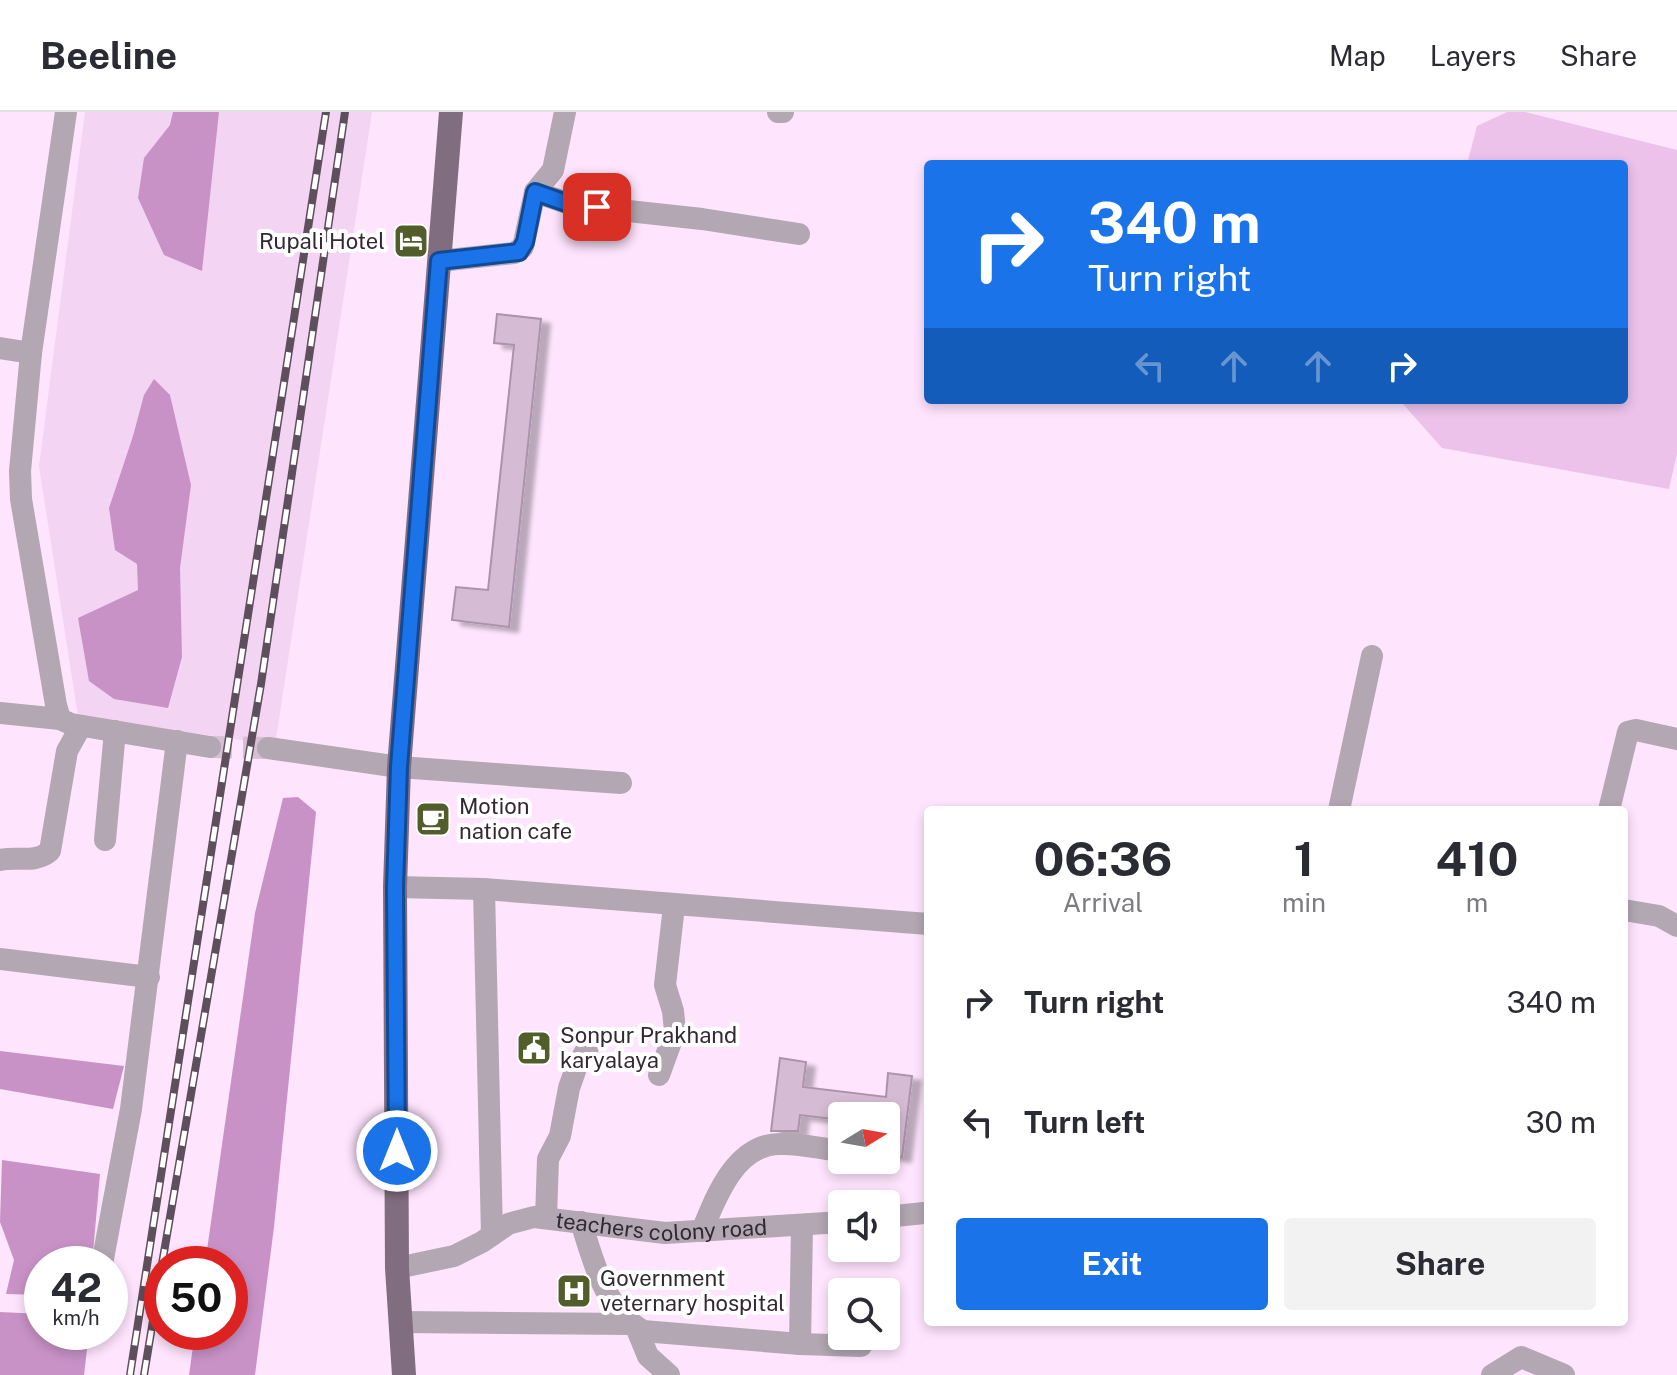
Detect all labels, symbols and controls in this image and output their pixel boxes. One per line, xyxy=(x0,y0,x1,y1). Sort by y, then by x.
text: Beeline xyxy=(40,33,177,78)
text: Map xyxy=(1329,39,1386,72)
text: Layers xyxy=(1430,39,1516,72)
text: Share xyxy=(1560,39,1637,72)
pin xyxy=(563,173,631,241)
icon: arrive xyxy=(575,185,619,229)
text: 340 m xyxy=(1088,190,1261,256)
icon: right xyxy=(956,192,1060,296)
hotel icon: Rupali Hotel xyxy=(392,222,430,260)
place label: Rupali Hotel xyxy=(259,228,385,254)
text: Turn right xyxy=(1088,257,1251,299)
icon: left xyxy=(1128,344,1172,388)
icon: ahead xyxy=(1212,344,1256,388)
icon: ahead xyxy=(1296,344,1340,388)
icon: right xyxy=(1380,344,1424,388)
place label: Motion nation cafe xyxy=(459,793,572,844)
cafe icon: Motion nation cafe xyxy=(414,800,452,838)
text: 06:36 xyxy=(1034,830,1172,887)
text: 1 xyxy=(1294,830,1314,887)
text: 410 xyxy=(1436,830,1518,887)
text: Arrival xyxy=(1063,887,1143,918)
text: min xyxy=(1282,887,1326,918)
text: m xyxy=(1466,887,1488,918)
icon: right xyxy=(956,980,1000,1024)
text: Turn right xyxy=(1024,984,1164,1020)
text: 340 m xyxy=(1507,984,1596,1020)
place label: Sonpur Prakhand karyalaya xyxy=(560,1022,737,1073)
public building icon: Sonpur Prakhand karyalaya xyxy=(515,1029,553,1067)
icon: left xyxy=(956,1100,1000,1144)
north arrow xyxy=(828,1102,900,1174)
map controls xyxy=(828,1102,900,1350)
text: Turn left xyxy=(1024,1104,1145,1140)
text: 30 m xyxy=(1526,1104,1596,1140)
position arrow xyxy=(355,1109,439,1193)
button: sound xyxy=(828,1190,900,1262)
street label: teachers colony road xyxy=(554,1207,768,1246)
button: Exit xyxy=(956,1218,1268,1310)
button: Share xyxy=(1284,1218,1596,1310)
speed limit sign: 50 xyxy=(144,1246,248,1350)
text: 42 xyxy=(50,1264,102,1311)
place label: Government veternary hospital xyxy=(600,1265,785,1316)
hospital icon: Government veternary hospital xyxy=(555,1272,593,1310)
button: search xyxy=(828,1278,900,1350)
text: km/h xyxy=(52,1306,100,1330)

